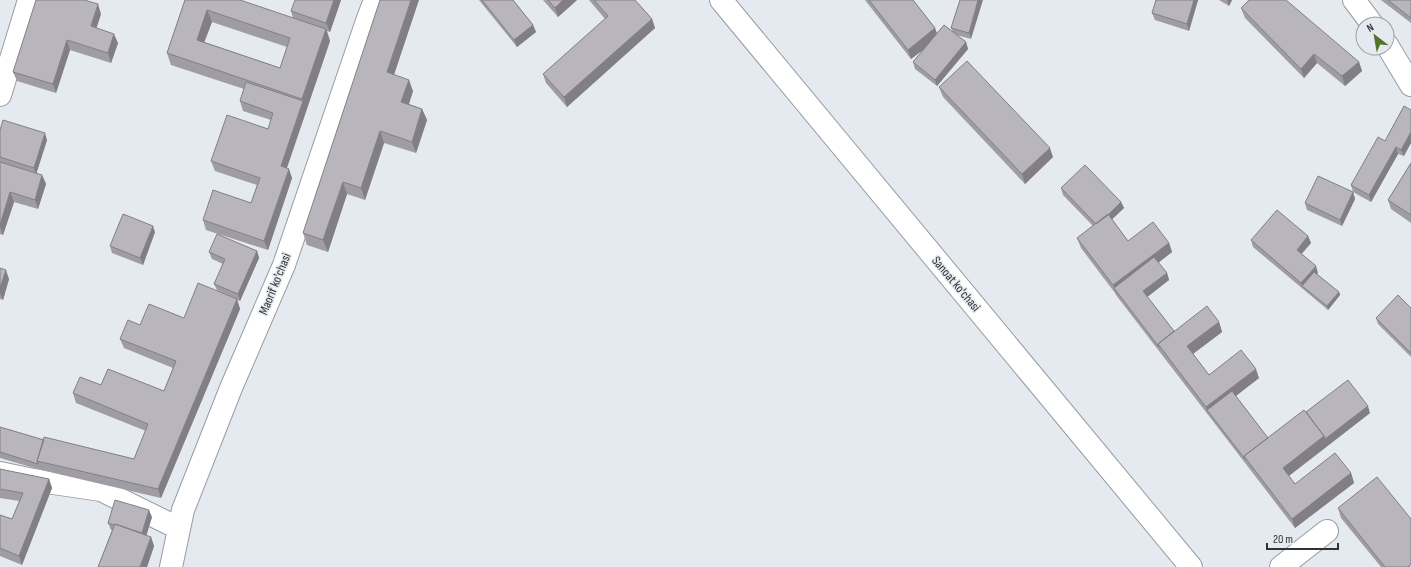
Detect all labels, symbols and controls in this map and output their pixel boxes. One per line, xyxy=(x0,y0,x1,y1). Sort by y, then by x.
north arrow xyxy=(1355,16,1395,56)
text: N xyxy=(1364,21,1376,35)
street label: Maorif ko'chasi xyxy=(255,251,295,317)
street label: Sanoat ko'chasi xyxy=(928,253,984,315)
scale bar xyxy=(1267,525,1338,551)
text: 20 m xyxy=(1273,532,1293,547)

